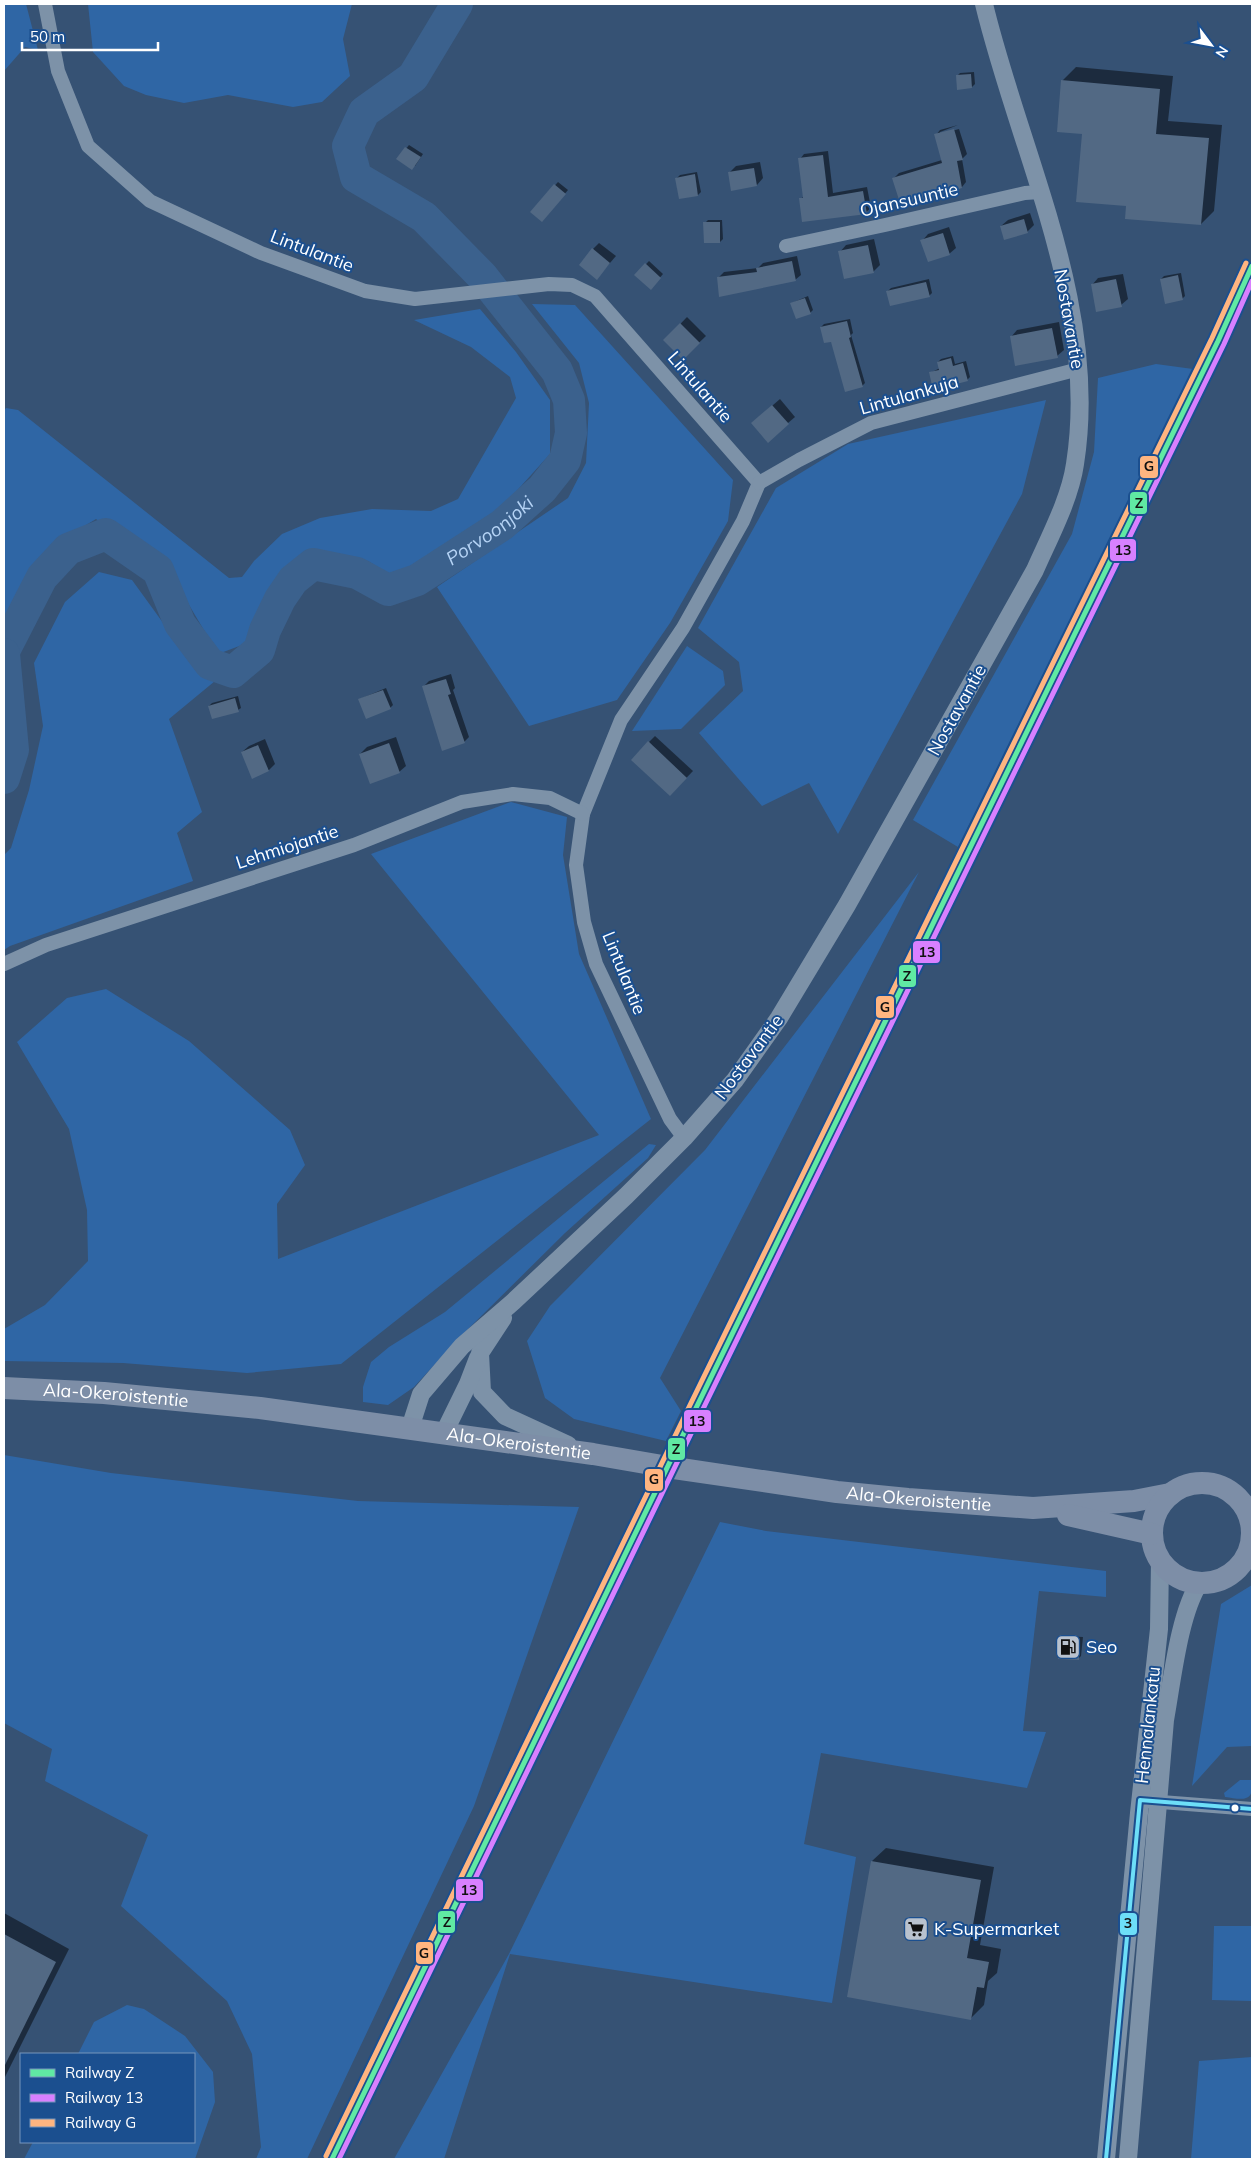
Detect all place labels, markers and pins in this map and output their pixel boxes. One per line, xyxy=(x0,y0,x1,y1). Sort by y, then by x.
fuel station icon: Seo xyxy=(1055,1634,1081,1660)
place label: Seo xyxy=(1086,1635,1117,1658)
unlabelled marker xyxy=(1230,1803,1240,1813)
supermarket icon: K-Supermarket xyxy=(903,1916,929,1942)
place label: K-Supermarket xyxy=(934,1917,1059,1940)

